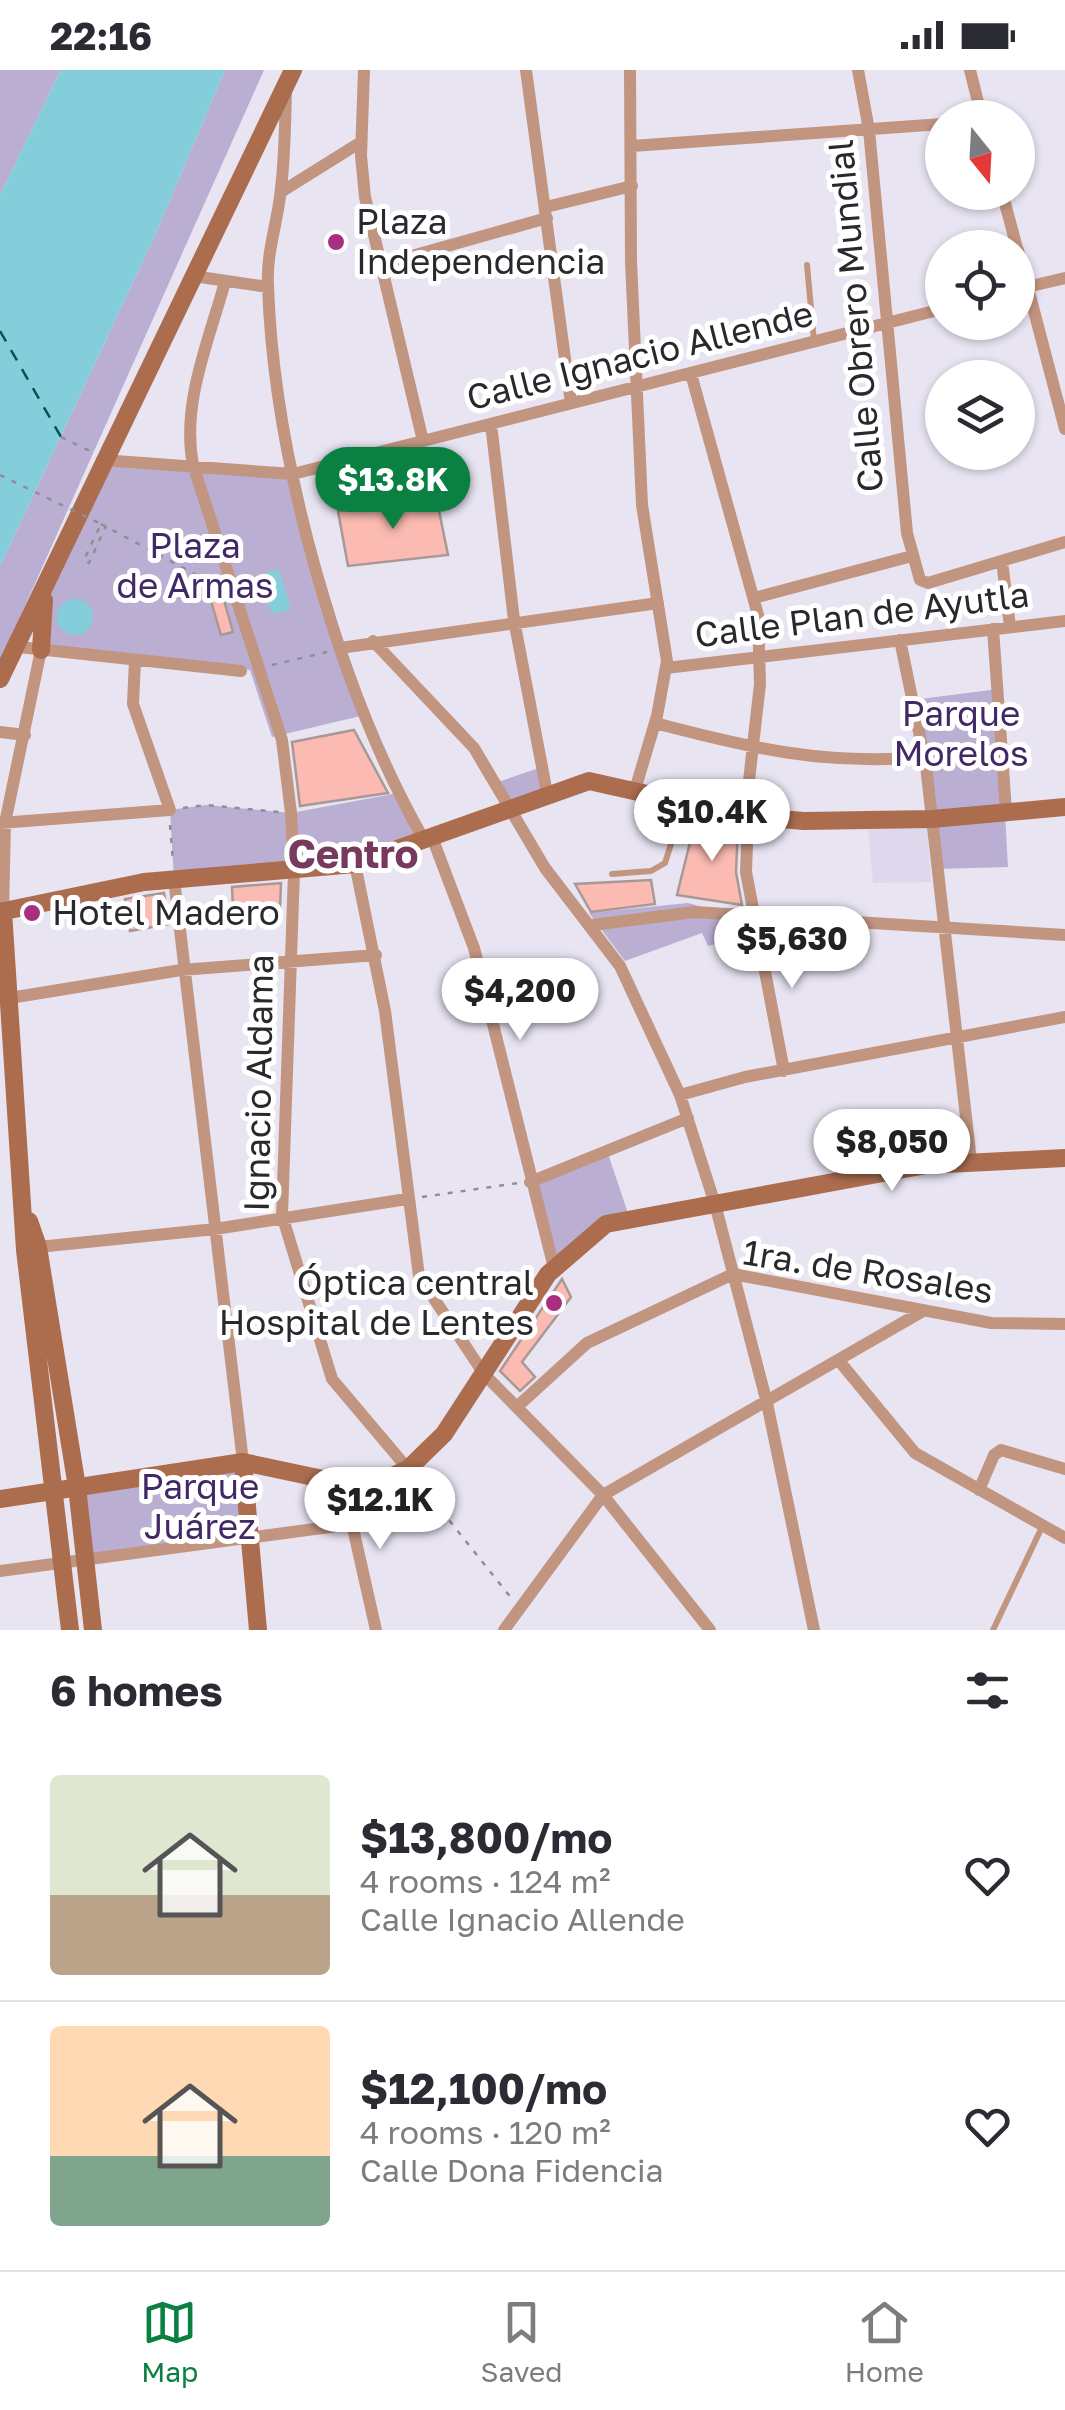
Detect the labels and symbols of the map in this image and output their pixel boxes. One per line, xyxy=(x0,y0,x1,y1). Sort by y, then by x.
north arrow xyxy=(925,100,1035,210)
street label: Calle Obrero Mundial xyxy=(819,138,891,494)
place label: Plaza Independencia xyxy=(356,200,605,282)
marker: Plaza Independencia xyxy=(325,231,347,253)
street label: Calle Ignacio Allende xyxy=(462,292,817,418)
pin: $13.8K xyxy=(312,447,474,532)
park label: Plaza de Armas xyxy=(117,524,273,606)
street label: Calle Plan de Ayutla xyxy=(692,573,1031,655)
park label: Parque Morelos xyxy=(893,692,1029,774)
pin: $10.4K xyxy=(631,779,793,864)
district label: Centro xyxy=(287,829,419,877)
place label: Hotel Madero xyxy=(52,891,280,933)
marker: Hotel Madero xyxy=(21,902,43,924)
pin: $5,630 xyxy=(711,906,873,991)
street label: Ignacio Aldama xyxy=(235,954,281,1212)
pin: $4,200 xyxy=(439,958,601,1043)
pin: $8,050 xyxy=(811,1109,973,1194)
street label: 1ra. de Rosales xyxy=(740,1231,996,1311)
place label: Óptica central Hospital de Lentes xyxy=(219,1261,534,1343)
marker: Óptica central Hospital de Lentes xyxy=(543,1292,565,1314)
park label: Parque Juárez xyxy=(141,1465,259,1547)
pin: $12.1K xyxy=(299,1467,461,1552)

